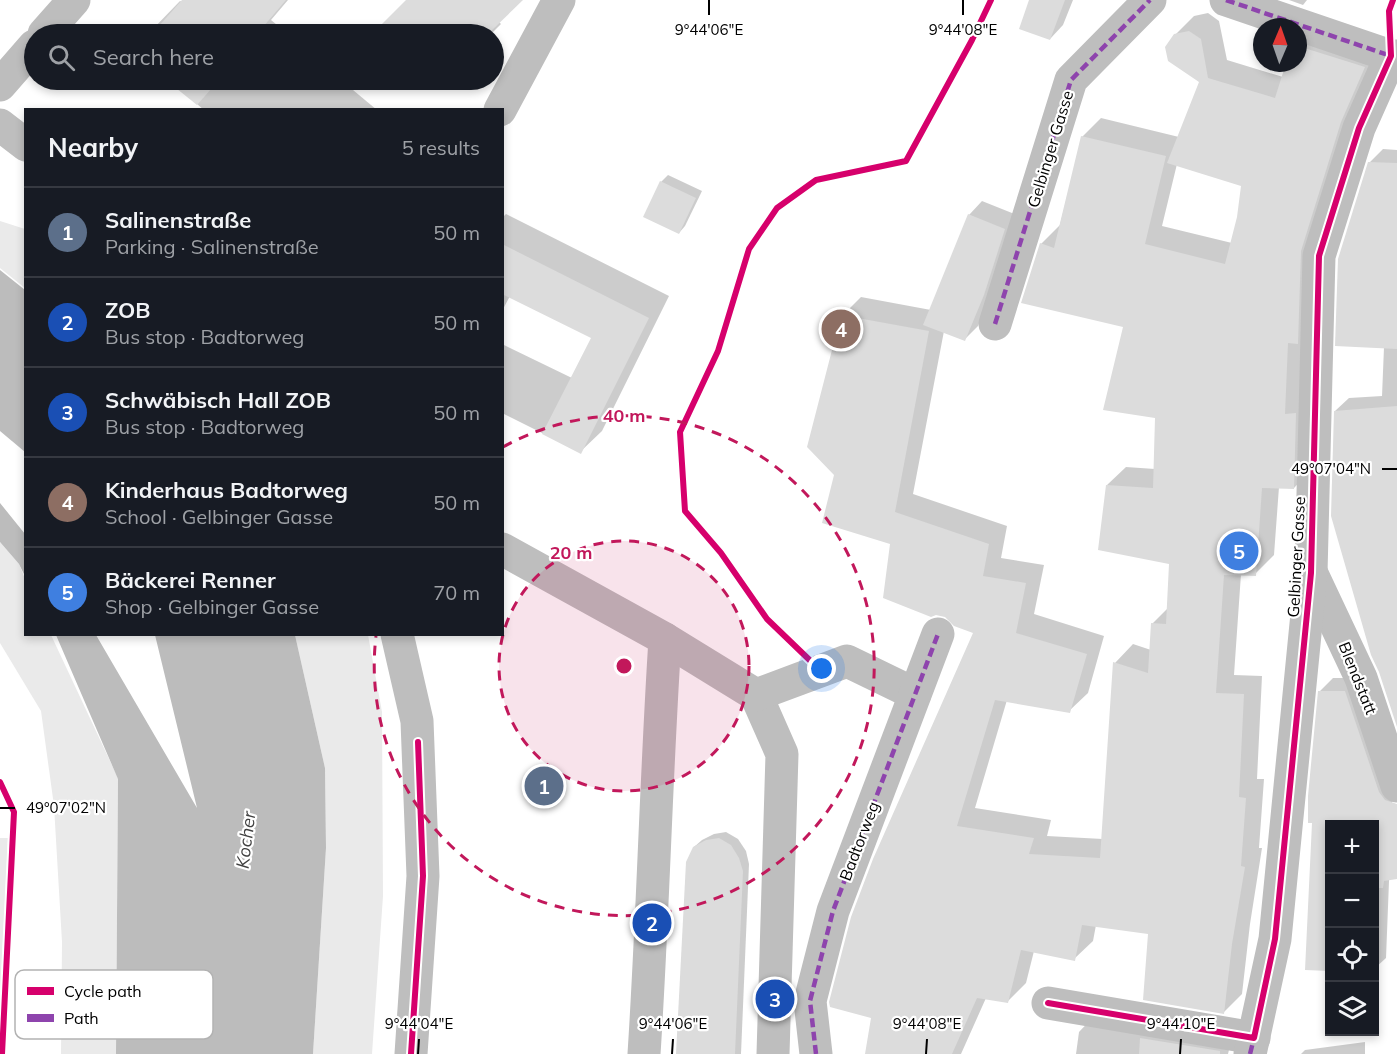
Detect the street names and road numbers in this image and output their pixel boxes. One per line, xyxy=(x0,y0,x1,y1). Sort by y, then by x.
street label: Gelbinger Gasse xyxy=(1023,88,1077,210)
street label: Gelbinger Gasse xyxy=(1283,496,1309,618)
street label: Blendstatt xyxy=(1334,639,1382,718)
street label: Badtorweg xyxy=(835,799,883,883)

